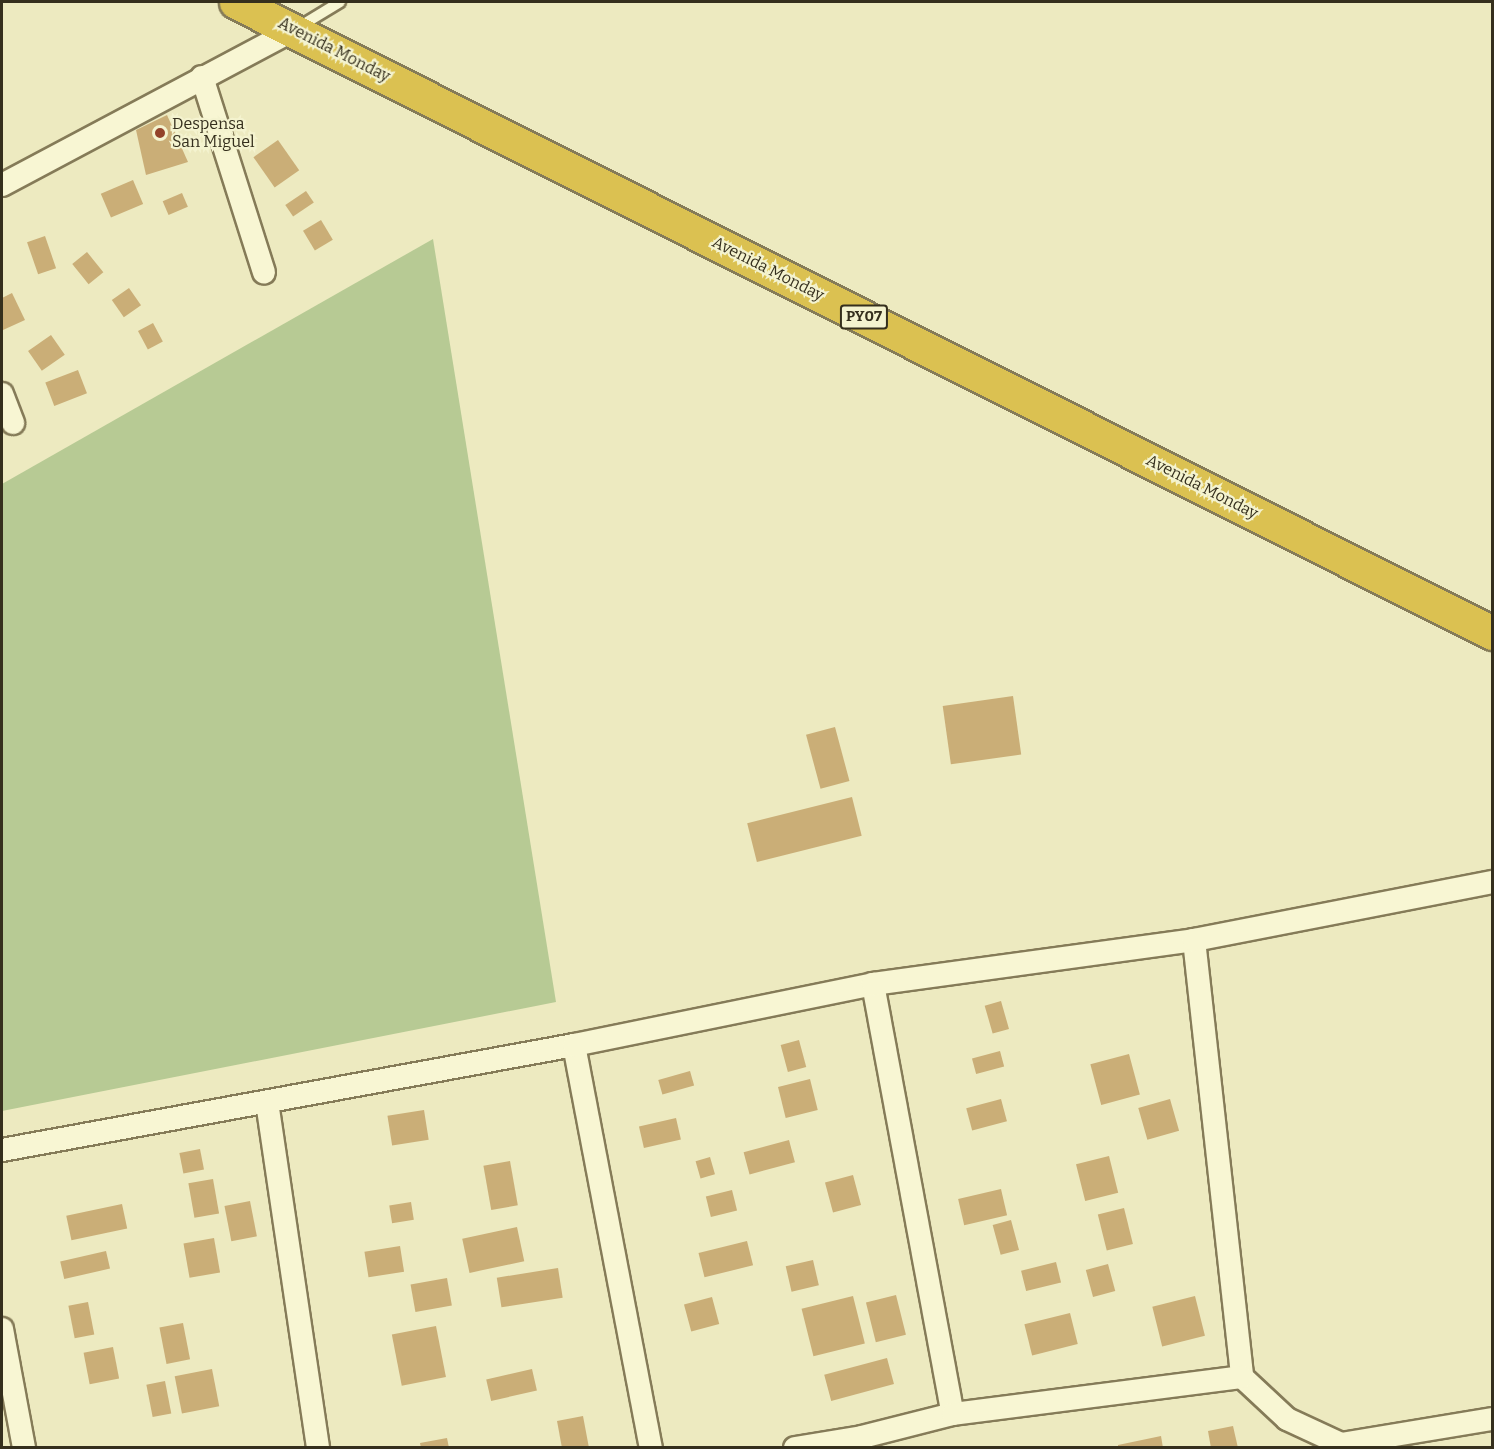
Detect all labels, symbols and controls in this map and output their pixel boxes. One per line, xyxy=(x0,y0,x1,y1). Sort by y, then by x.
street label: Avenida Monday xyxy=(275,14,393,86)
place label: Despensa San Miguel xyxy=(172,114,255,152)
marker: Despensa San Miguel xyxy=(153,126,167,140)
street label: Avenida Monday xyxy=(709,233,827,305)
road number: PY07 xyxy=(838,305,890,329)
street label: Avenida Monday xyxy=(1143,451,1261,523)

